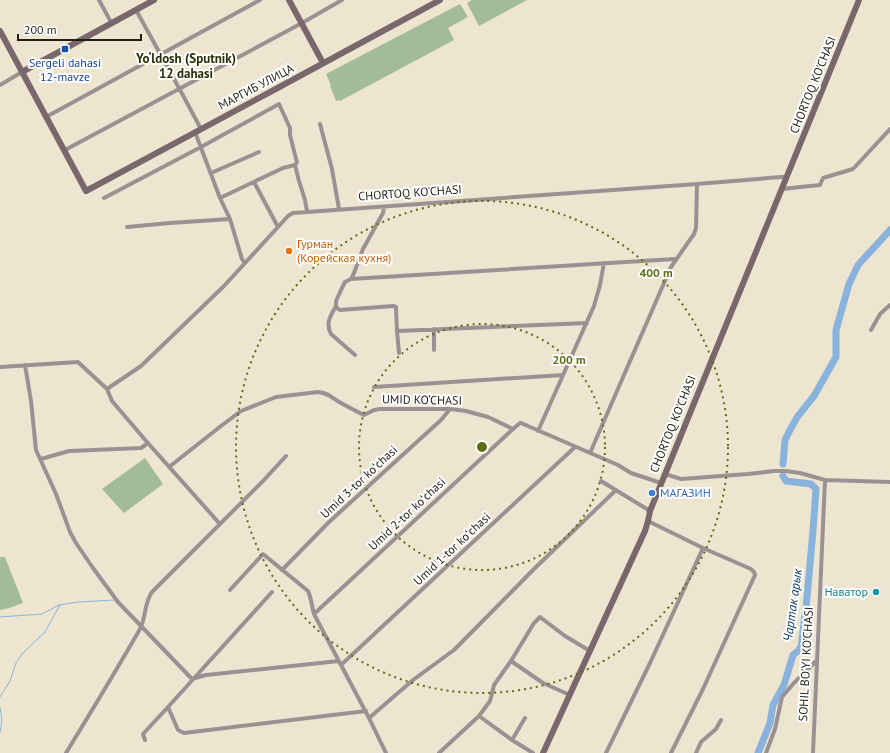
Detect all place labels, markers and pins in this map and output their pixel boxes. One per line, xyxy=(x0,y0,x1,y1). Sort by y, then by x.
marker: Sergeli dahasi 12-mavze xyxy=(60,44,70,54)
place label: Sergeli dahasi 12-mavze xyxy=(29,55,101,84)
place label: Гурман (Корейская кухня) xyxy=(297,236,391,265)
marker: Гурман (Корейская кухня) xyxy=(284,246,294,256)
centre of rings xyxy=(475,440,489,454)
place label: МАГАЗИН xyxy=(660,485,711,500)
marker: МАГАЗИН xyxy=(647,488,657,498)
place label: Наватор xyxy=(825,584,868,599)
marker: Наватор xyxy=(871,587,881,597)

